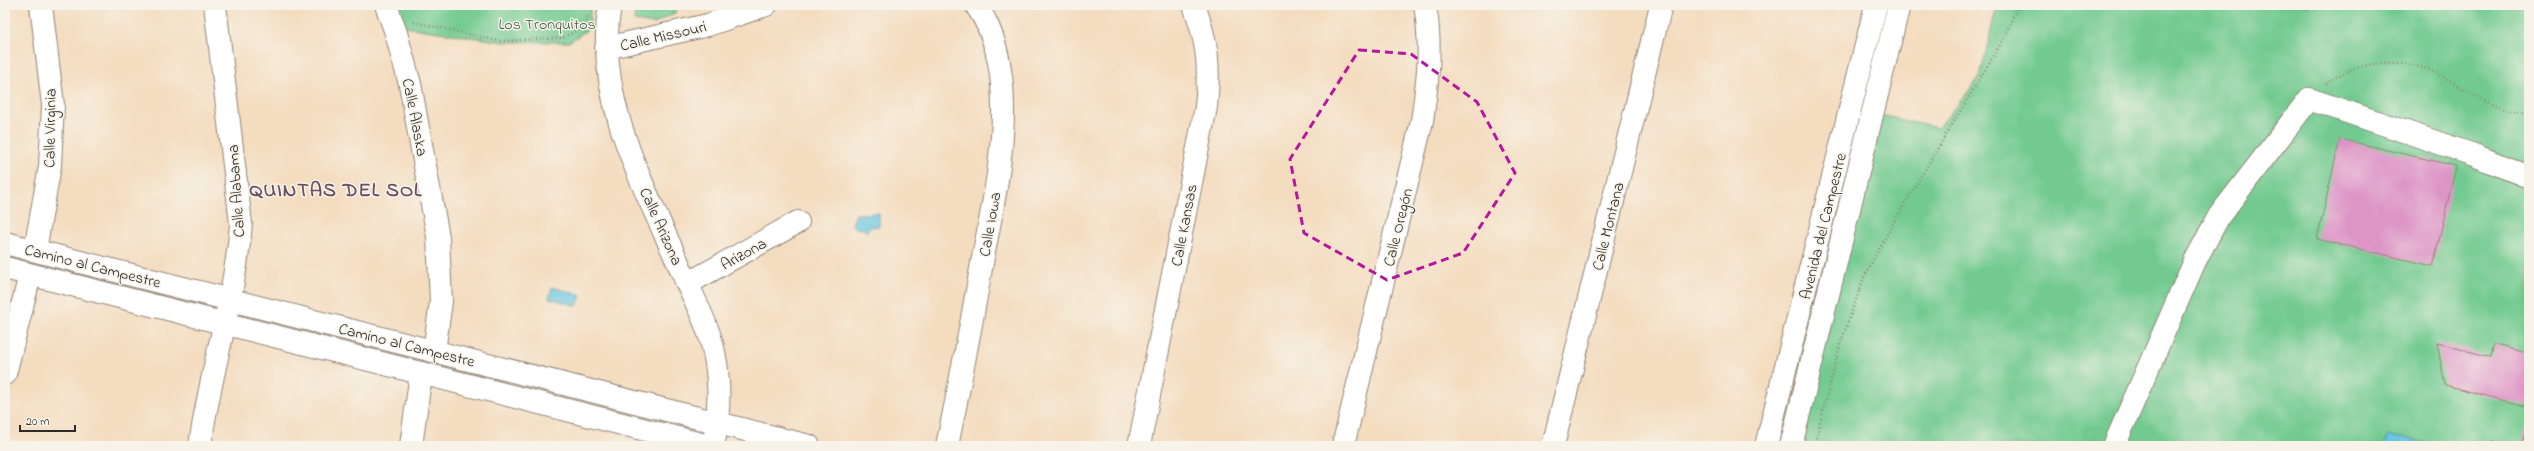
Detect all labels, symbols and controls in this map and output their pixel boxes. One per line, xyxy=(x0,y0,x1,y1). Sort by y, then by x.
park label: Los Tronquitos xyxy=(498,13,596,37)
street label: Calle Missouri xyxy=(618,15,709,59)
street label: Calle Alaska xyxy=(395,76,433,158)
street label: Calle Virginia xyxy=(38,88,64,168)
street label: Calle Alabama xyxy=(222,143,252,238)
street label: Avenida del Campestre xyxy=(1794,150,1854,302)
district label: QUINTAS DEL SOL xyxy=(250,177,422,206)
street label: Calle Montana xyxy=(1586,180,1632,273)
street label: Calle Kansas xyxy=(1165,182,1205,269)
street label: Calle Arizona xyxy=(632,184,688,270)
street label: Calle Oregón xyxy=(1378,186,1420,269)
street label: Calle Iowa xyxy=(973,190,1008,259)
street label: Arizona xyxy=(717,232,771,277)
street label: Camino al Campestre xyxy=(22,238,164,296)
street label: Camino al Campestre xyxy=(336,317,478,375)
scale bar xyxy=(20,407,75,433)
text: 20 m xyxy=(26,413,49,431)

